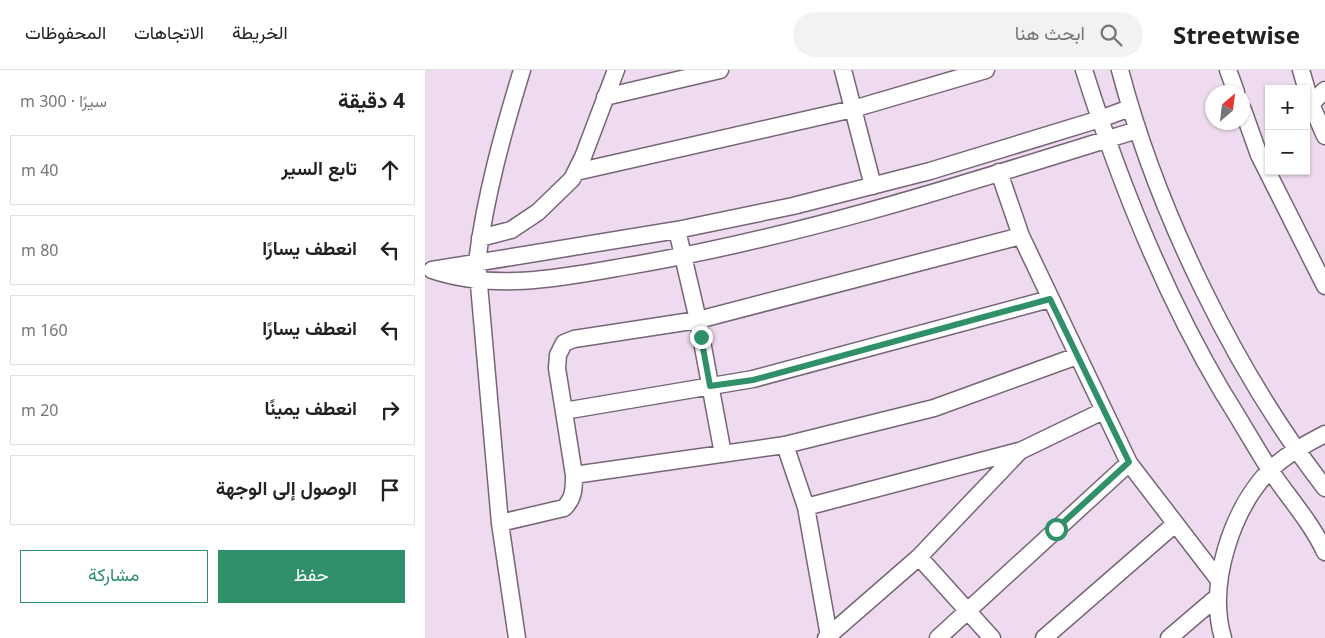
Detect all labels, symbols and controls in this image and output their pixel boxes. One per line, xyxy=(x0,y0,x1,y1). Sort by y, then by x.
search box xyxy=(793,12,1143,57)
text: Streetwise xyxy=(1173,18,1300,51)
text: المحفوظات xyxy=(25,20,106,44)
text: الاتجاهات xyxy=(134,20,204,44)
text: الخريطة xyxy=(232,20,288,44)
text: ابحث هنا xyxy=(1015,20,1085,46)
icon: search xyxy=(1097,21,1125,49)
north arrow xyxy=(1205,85,1250,130)
map controls xyxy=(1265,85,1310,175)
button: + xyxy=(1265,85,1310,130)
text: 4 دقيقة xyxy=(338,86,405,114)
text: سيرًا · 300 m xyxy=(20,90,107,112)
button: − xyxy=(1265,130,1310,175)
text: تابع السير xyxy=(281,155,357,181)
icon: ahead xyxy=(376,156,404,184)
text: 40 m xyxy=(21,159,58,181)
text: انعطف يسارًا xyxy=(262,235,357,261)
icon: left xyxy=(376,236,404,264)
text: 80 m xyxy=(21,239,58,261)
text: انعطف يسارًا xyxy=(262,315,357,341)
icon: left xyxy=(376,316,404,344)
text: 160 m xyxy=(21,319,68,341)
route end xyxy=(690,326,713,349)
text: انعطف يمينًا xyxy=(264,395,357,421)
icon: right xyxy=(376,396,404,424)
text: 20 m xyxy=(21,399,58,421)
text: الوصول إلى الوجهة xyxy=(216,475,357,501)
icon: arrive xyxy=(376,476,404,504)
route start xyxy=(1045,518,1068,541)
button: مشاركة xyxy=(20,550,208,603)
button: حفظ xyxy=(218,550,405,603)

